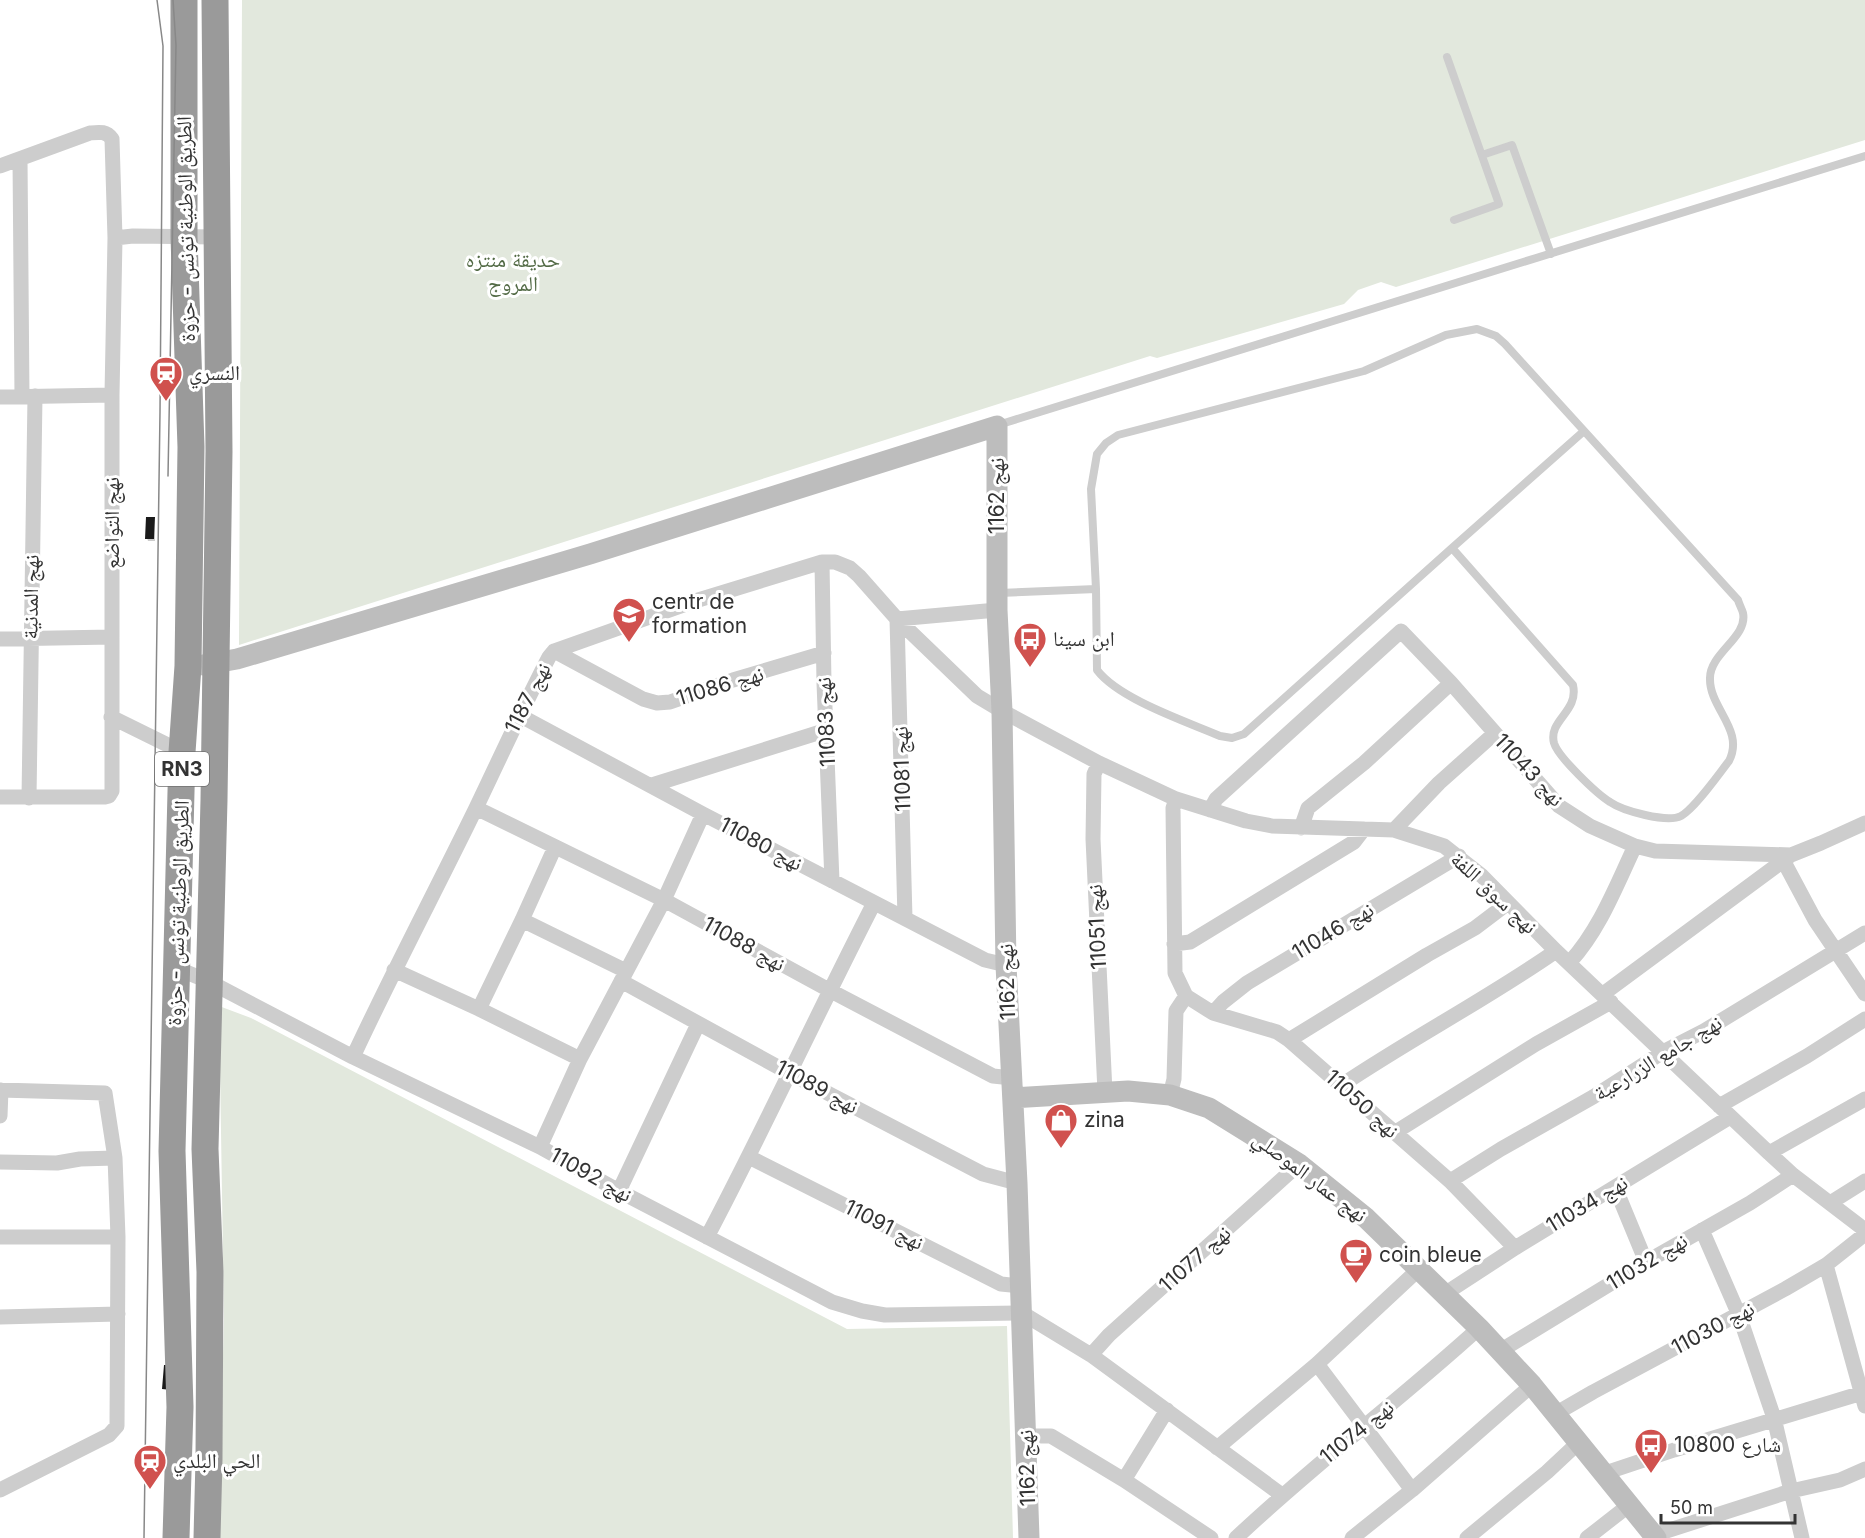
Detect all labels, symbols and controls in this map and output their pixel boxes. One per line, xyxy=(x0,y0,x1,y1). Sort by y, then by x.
street label: الطريق الوطنية تونس - حزوة xyxy=(171,116,201,342)
park label: حديقة منتزه المروج xyxy=(466,247,560,297)
station icon: النسري xyxy=(148,355,184,402)
place label: النسري xyxy=(189,360,240,389)
street label: نهج 1162 xyxy=(984,458,1010,534)
street label: نهج التواضع xyxy=(99,477,125,569)
street label: نهج المدنية xyxy=(17,554,45,640)
place label: centr de formation xyxy=(652,589,747,638)
school or university icon: centr de formation xyxy=(611,596,647,643)
bus stop icon: ابن سينا xyxy=(1012,621,1048,668)
place label: ابن سينا xyxy=(1053,626,1115,652)
street label: نهج 1187 xyxy=(499,658,557,738)
street label: نهج 11086 xyxy=(673,660,767,712)
street label: نهج 11083 xyxy=(811,676,841,768)
street label: نهج 11081 xyxy=(888,726,916,812)
street label: نهج 11043 xyxy=(1489,728,1569,812)
road number: RN3 xyxy=(155,752,209,786)
street label: الطريق الوطنية تونس - حزوة xyxy=(161,800,195,1026)
street label: نهج 11080 xyxy=(715,811,807,877)
street label: نهج سوق اللفة xyxy=(1445,846,1543,940)
street label: نهج 11051 xyxy=(1082,884,1112,970)
street label: نهج 11046 xyxy=(1287,897,1379,965)
street label: نهج 11088 xyxy=(698,911,790,977)
street label: نهج 1162 xyxy=(993,943,1021,1021)
street label: نهج جامع الزرارعية xyxy=(1589,1010,1727,1106)
street label: نهج 11089 xyxy=(771,1054,863,1120)
street label: نهج 11050 xyxy=(1320,1064,1404,1144)
shop icon: zina xyxy=(1043,1102,1079,1149)
place label: zina xyxy=(1084,1107,1125,1132)
street label: نهج عمار الموصلي xyxy=(1246,1126,1372,1231)
street label: نهج 11092 xyxy=(545,1142,637,1208)
street label: نهج 11034 xyxy=(1541,1170,1633,1238)
street label: نهج 11091 xyxy=(840,1194,928,1256)
street label: نهج 11077 xyxy=(1154,1220,1236,1298)
street label: نهج 11032 xyxy=(1602,1228,1692,1296)
cafe icon: coin bleue xyxy=(1338,1237,1374,1284)
place label: coin bleue xyxy=(1379,1242,1482,1267)
street label: نهج 11030 xyxy=(1667,1295,1759,1361)
street label: نهج 11074 xyxy=(1315,1394,1399,1470)
bus stop icon: 10800 شارع xyxy=(1633,1427,1669,1474)
street label: نهج 1162 xyxy=(1013,1429,1041,1507)
place label: 10800 شارع xyxy=(1674,1432,1781,1458)
station icon: الحي البلدي xyxy=(132,1443,168,1490)
place label: الحي البلدي xyxy=(173,1448,260,1477)
scale bar xyxy=(1661,1487,1794,1525)
text: 50 m xyxy=(1670,1497,1713,1518)

